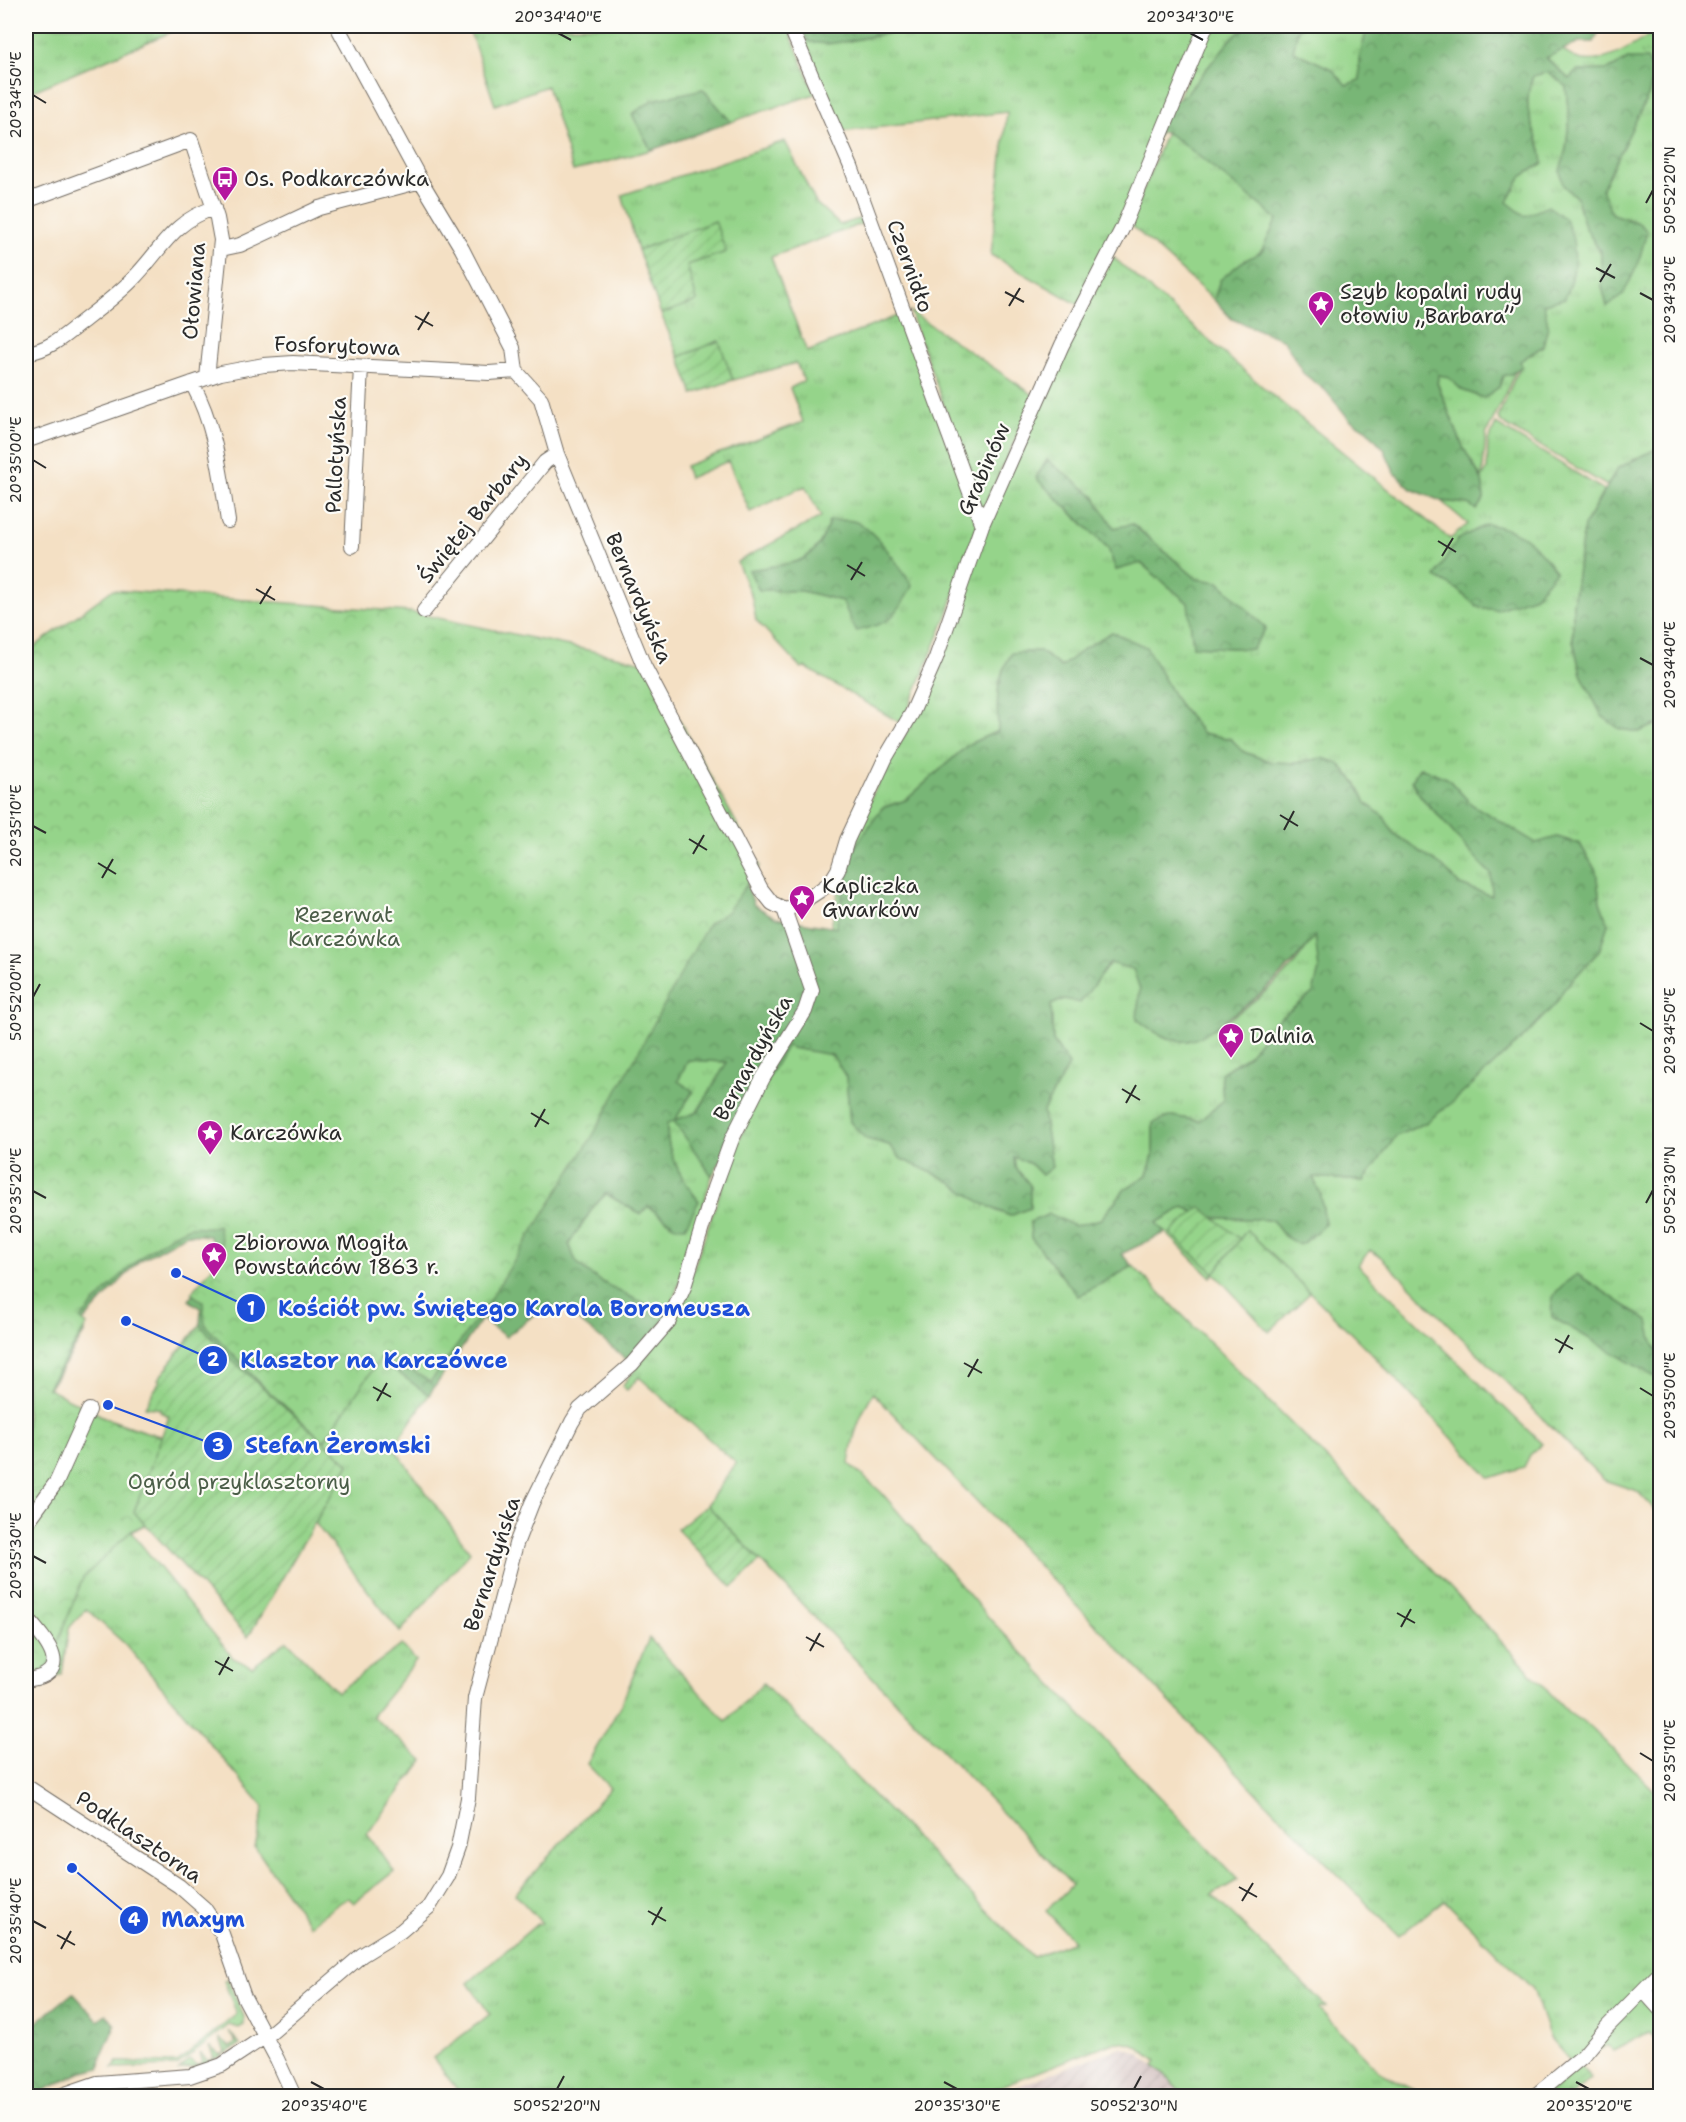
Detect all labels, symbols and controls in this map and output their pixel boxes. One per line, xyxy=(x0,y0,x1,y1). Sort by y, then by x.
text: 20°34'40"E xyxy=(514,7,602,27)
text: 20°34'30"E xyxy=(1146,7,1234,27)
text: 20°34'50"E xyxy=(6,51,26,139)
text: 50°52'20"N xyxy=(1660,146,1680,234)
bus stop icon: Os. Podkarczówka xyxy=(210,164,240,202)
place label: Os. Podkarczówka xyxy=(244,165,429,193)
street label: Czernidło xyxy=(880,216,940,316)
street label: Ołowiana xyxy=(176,241,212,341)
text: 20°34'30"E xyxy=(1660,256,1680,344)
place label: Szyb kopalni rudy ołowiu „Barbara” xyxy=(1340,278,1522,330)
place icon: Szyb kopalni rudy ołowiu „Barbara” xyxy=(1306,289,1336,327)
street label: Fosforytowa xyxy=(274,330,400,362)
street label: Pallotyńska xyxy=(319,396,353,514)
text: 20°35'00"E xyxy=(6,416,26,504)
street label: Grabinów xyxy=(951,418,1017,520)
street label: Świętej Barbary xyxy=(411,447,534,589)
street label: Bernardyńska xyxy=(599,528,679,668)
text: 20°34'40"E xyxy=(1660,621,1680,709)
text: 20°35'10"E xyxy=(6,784,26,868)
place label: Kapliczka Gwarków xyxy=(822,872,919,924)
place icon: Kapliczka Gwarków xyxy=(787,883,817,921)
park label: Rezerwat Karczówka xyxy=(288,901,400,953)
text: 50°52'00"N xyxy=(6,953,26,1041)
text: 20°34'50"E xyxy=(1660,987,1680,1075)
street label: Bernardyńska xyxy=(707,990,799,1126)
place icon: Dalnia xyxy=(1216,1021,1246,1059)
place label: Dalnia xyxy=(1250,1022,1314,1050)
place icon: Karczówka xyxy=(195,1118,225,1156)
place label: Karczówka xyxy=(230,1119,342,1147)
text: 50°52'30"N xyxy=(1660,1146,1680,1234)
text: 20°35'20"E xyxy=(6,1148,26,1234)
place label: Zbiorowa Mogiła Powstańców 1863 r. xyxy=(234,1229,439,1281)
place icon: Zbiorowa Mogiła Powstańców 1863 r. xyxy=(199,1240,229,1278)
callout: Kościół pw. Świętego Karola Boromeusza xyxy=(236,1288,762,1328)
text: Kościół pw. Świętego Karola Boromeusza xyxy=(278,1292,750,1323)
text: 1 xyxy=(247,1297,255,1321)
callout: Klasztor na Karczówce xyxy=(198,1340,520,1380)
text: Klasztor na Karczówce xyxy=(240,1346,508,1375)
text: 2 xyxy=(207,1348,220,1372)
text: 20°35'00"E xyxy=(1660,1352,1680,1440)
callout: Stefan Żeromski xyxy=(203,1426,443,1466)
text: Stefan Żeromski xyxy=(245,1430,431,1460)
text: 3 xyxy=(212,1434,224,1458)
park label: Ogród przyklasztorny xyxy=(128,1468,350,1496)
street label: Bernardyńska xyxy=(457,1493,527,1635)
text: 20°35'30"E xyxy=(6,1512,26,1600)
text: 20°35'10"E xyxy=(1660,1719,1680,1803)
street label: Podklasztorna xyxy=(70,1784,208,1890)
text: 20°35'40"E xyxy=(6,1877,26,1965)
callout: Maxym xyxy=(119,1900,257,1940)
text: Maxym xyxy=(161,1905,245,1934)
text: 4 xyxy=(128,1908,141,1932)
text: 20°35'40"E xyxy=(280,2096,368,2116)
text: 50°52'20"N xyxy=(513,2096,601,2116)
text: 20°35'30"E xyxy=(913,2096,1001,2116)
text: 50°52'30"N xyxy=(1090,2096,1178,2116)
text: 20°35'20"E xyxy=(1546,2096,1632,2116)

